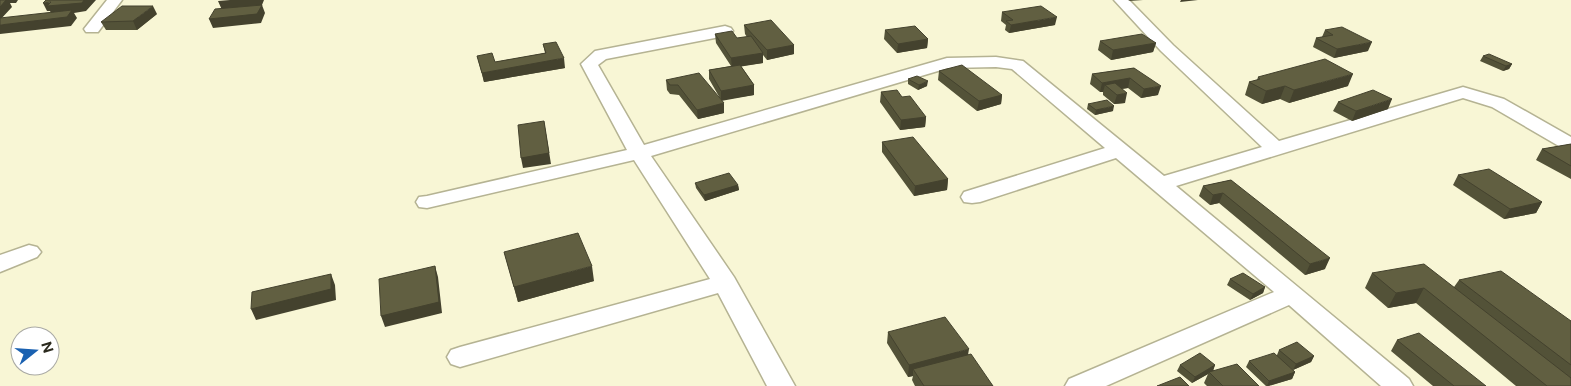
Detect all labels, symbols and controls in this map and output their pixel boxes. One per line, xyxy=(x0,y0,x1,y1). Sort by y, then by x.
north arrow xyxy=(10,326,60,376)
text: N xyxy=(38,340,57,355)

